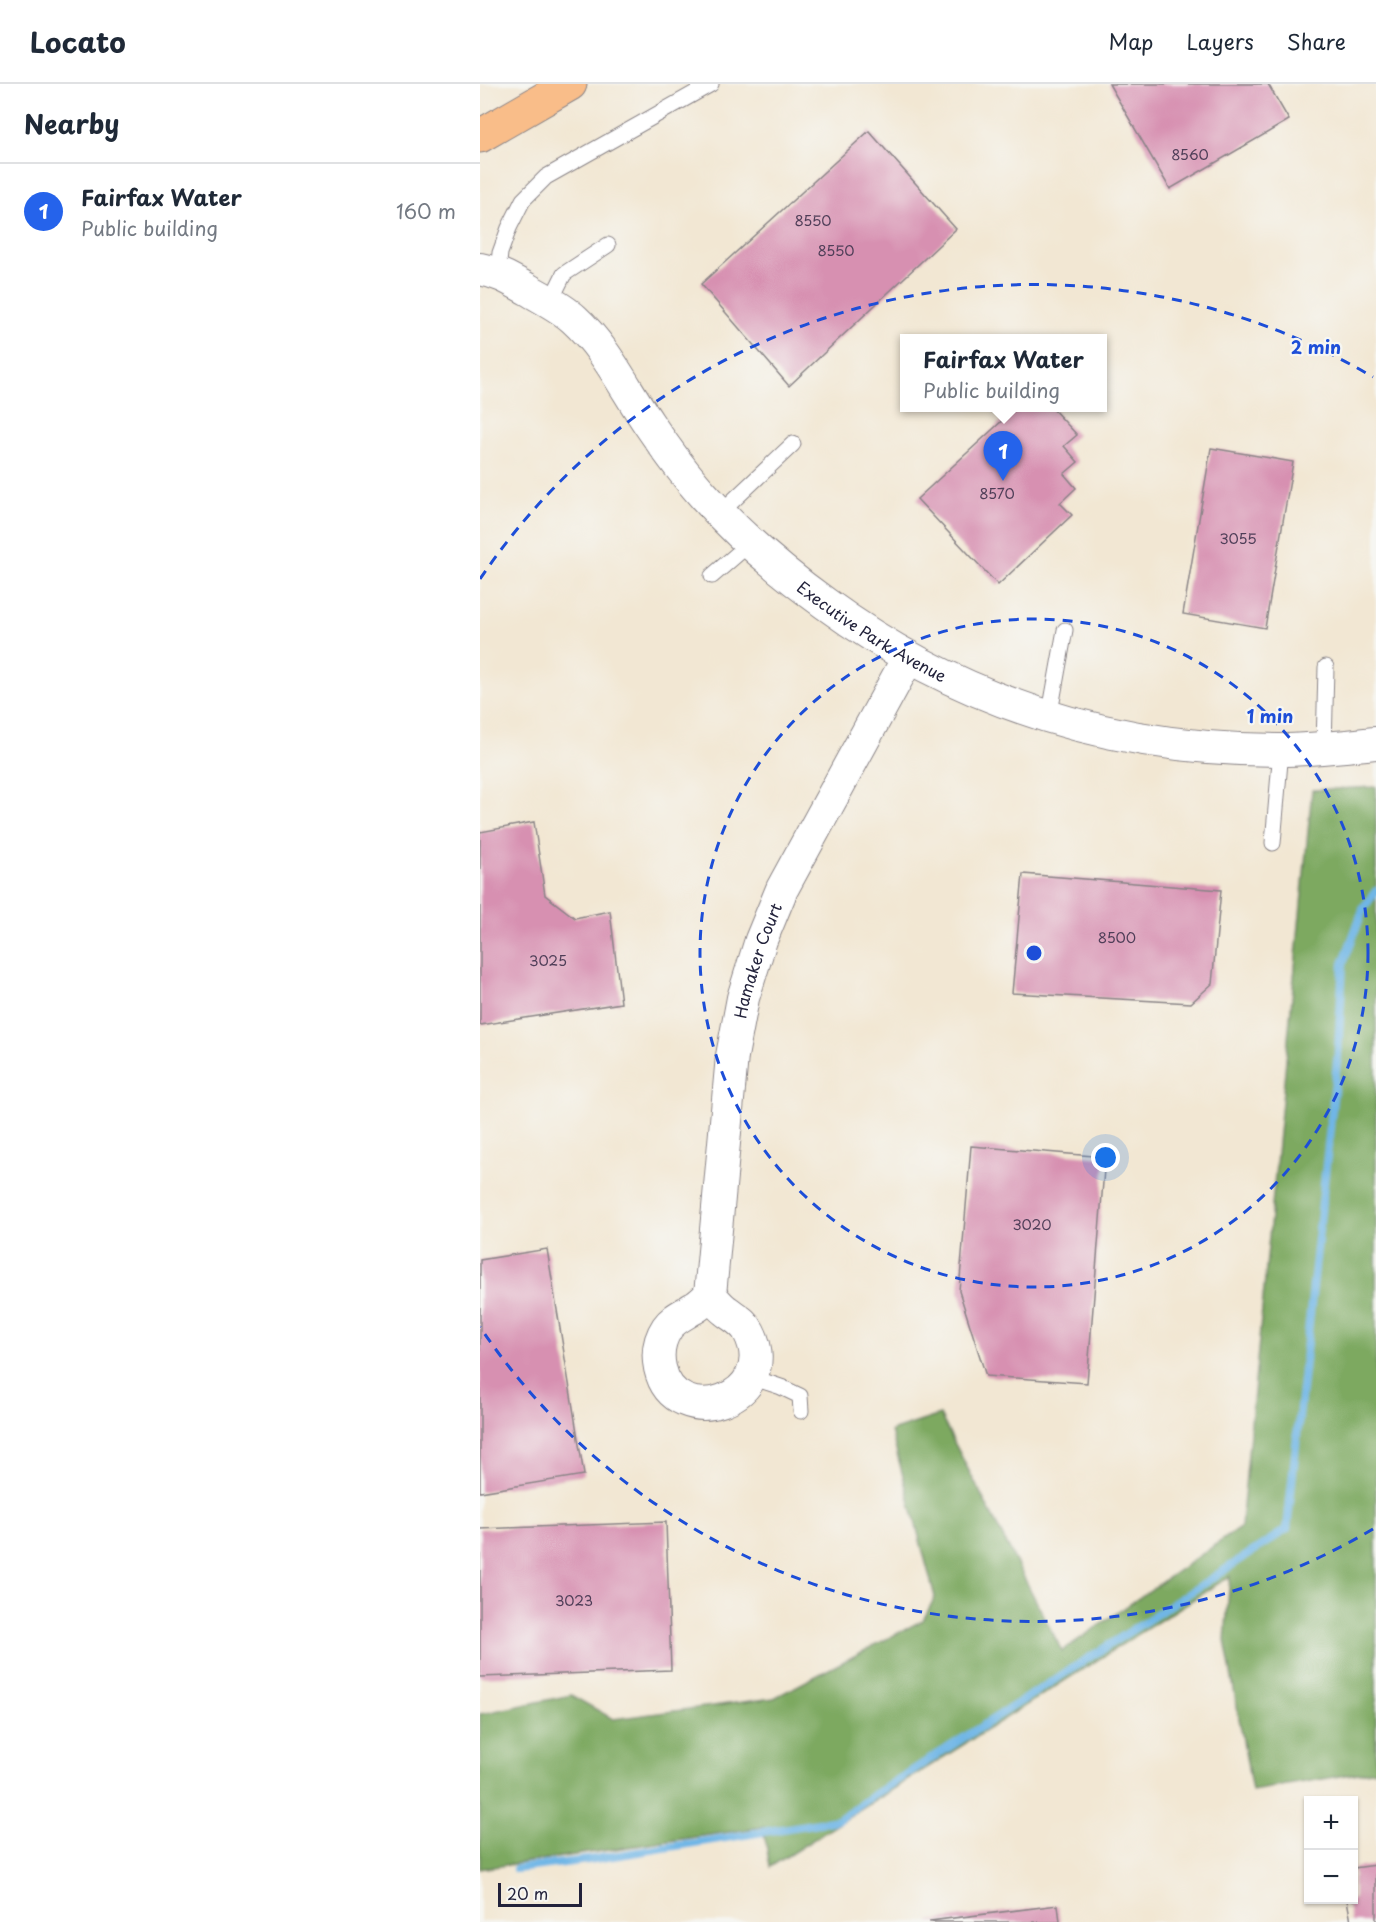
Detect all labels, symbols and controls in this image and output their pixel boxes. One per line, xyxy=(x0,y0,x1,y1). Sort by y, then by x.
text: Locato xyxy=(30,20,126,63)
text: Map xyxy=(1109,25,1153,57)
text: Layers xyxy=(1186,25,1254,57)
text: Share xyxy=(1287,25,1346,57)
text: Nearby xyxy=(24,104,119,143)
house number: 8560 xyxy=(1171,144,1209,165)
text: Fairfax Water xyxy=(81,180,242,213)
text: 1 xyxy=(39,196,48,226)
text: 160 m xyxy=(396,196,456,226)
house number: 8550 xyxy=(795,210,831,231)
text: Public building xyxy=(81,213,218,243)
house number: 8550 xyxy=(818,240,854,261)
text: 2 min xyxy=(1291,333,1341,360)
popup xyxy=(900,334,1107,412)
text: Fairfax Water xyxy=(923,342,1084,375)
text: Public building xyxy=(923,375,1060,405)
pin: 1 xyxy=(984,432,1022,481)
house number: 8570 xyxy=(979,483,1015,504)
house number: 3055 xyxy=(1219,528,1257,549)
street label: Executive Park Avenue xyxy=(792,575,951,687)
text: 1 min xyxy=(1247,702,1293,729)
street label: Hamaker Court xyxy=(727,898,787,1020)
house number: 8500 xyxy=(1098,927,1136,948)
centre of rings xyxy=(1024,943,1044,963)
house number: 3025 xyxy=(529,950,567,971)
your location xyxy=(1091,1143,1120,1172)
house number: 3020 xyxy=(1013,1214,1051,1235)
house number: 3023 xyxy=(555,1590,593,1611)
map controls xyxy=(1304,1796,1358,1904)
button: + xyxy=(1304,1796,1358,1850)
button: − xyxy=(1304,1850,1358,1904)
scale bar xyxy=(498,1880,582,1908)
text: 20 m xyxy=(507,1881,548,1905)

